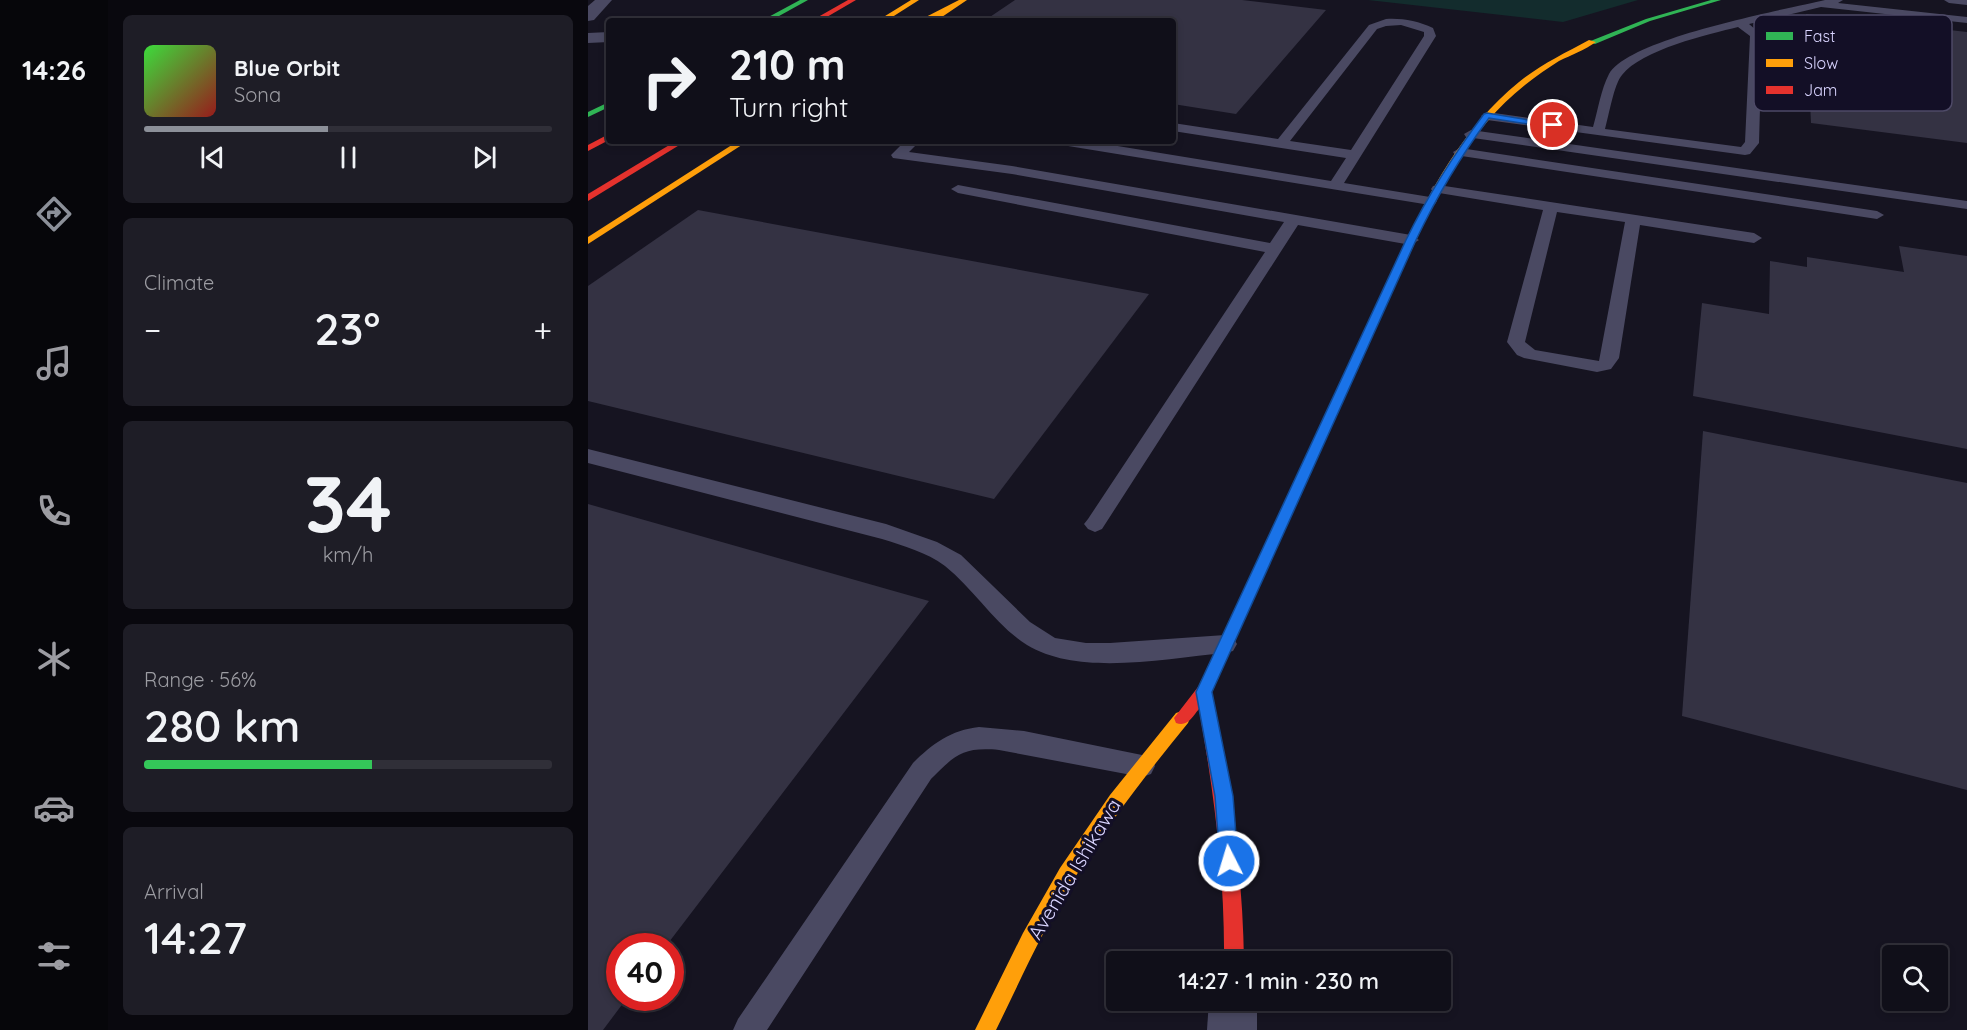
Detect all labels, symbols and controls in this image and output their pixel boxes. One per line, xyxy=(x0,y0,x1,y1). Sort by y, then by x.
legend xyxy=(1754,15,1952,111)
text: Fast xyxy=(1804,26,1835,46)
text: 210 m xyxy=(729,38,846,91)
icon: right xyxy=(630,42,708,120)
text: 14:26 xyxy=(22,53,86,87)
text: Slow xyxy=(1804,53,1838,73)
text: Blue Orbit xyxy=(234,54,340,82)
text: Jam xyxy=(1804,80,1837,100)
text: Sona xyxy=(234,82,281,107)
text: Turn right xyxy=(729,90,848,124)
pin xyxy=(1527,99,1578,150)
icon: arrive xyxy=(1536,108,1569,141)
icon: previous xyxy=(196,141,229,174)
icon: pause xyxy=(332,141,365,174)
icon: next xyxy=(468,141,501,174)
icon: directions xyxy=(33,193,75,235)
text: Climate xyxy=(144,270,214,295)
text: 23° xyxy=(314,300,380,356)
text: − xyxy=(144,309,161,350)
text: + xyxy=(533,309,552,350)
icon: music xyxy=(33,342,75,384)
text: 34 xyxy=(304,454,392,552)
icon: phone xyxy=(33,490,75,532)
text: km/h xyxy=(323,542,373,567)
icon: climate xyxy=(33,638,75,680)
text: Range · 56% xyxy=(144,667,257,692)
text: 280 km xyxy=(144,697,300,753)
icon: car xyxy=(33,787,75,829)
street label: Avenida Ishikawa xyxy=(1022,794,1126,944)
position arrow xyxy=(1197,829,1261,893)
text: Arrival xyxy=(144,879,204,904)
text: 14:27 xyxy=(144,909,247,965)
speed limit sign: 40 xyxy=(606,933,684,1011)
icon: filters xyxy=(33,935,75,977)
map controls xyxy=(1882,945,1948,1011)
button: search xyxy=(1882,945,1948,1011)
text: 14:27 · 1 min · 230 m xyxy=(1178,967,1379,995)

